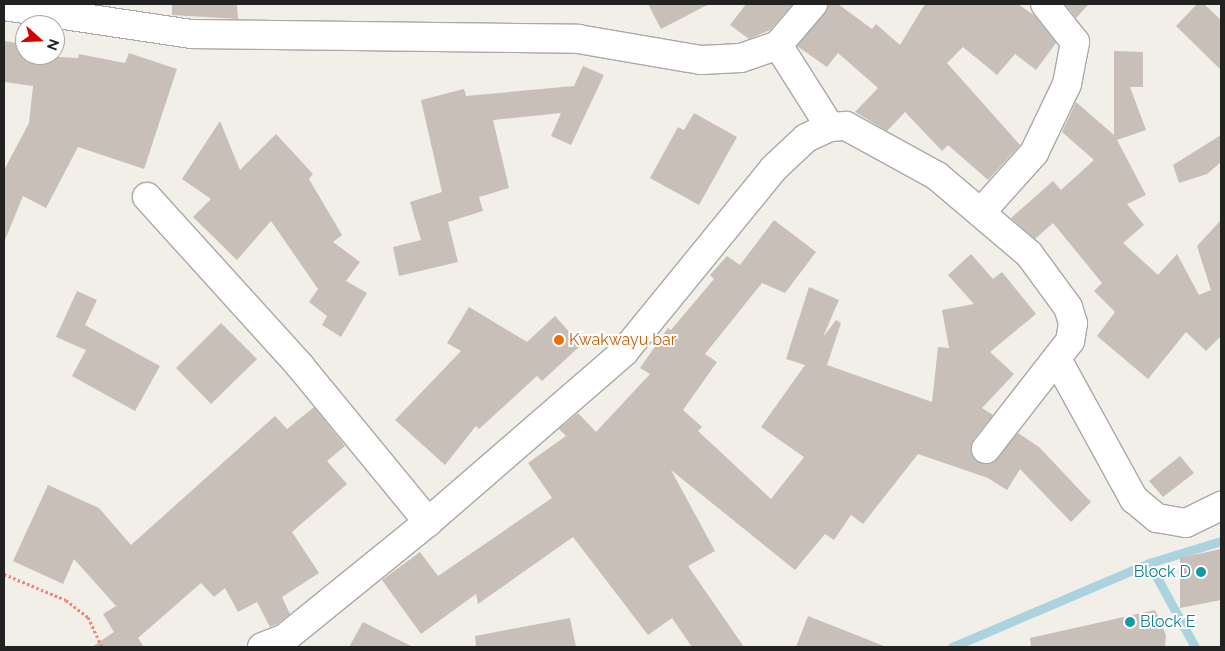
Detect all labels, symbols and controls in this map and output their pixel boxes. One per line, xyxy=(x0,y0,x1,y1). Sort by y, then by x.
north arrow xyxy=(15,15,65,65)
text: N xyxy=(44,37,63,53)
place label: Kwakwayu bar xyxy=(569,330,676,350)
marker: Kwakwayu bar xyxy=(553,334,565,346)
place label: Block D xyxy=(1134,562,1191,582)
marker: Block D xyxy=(1195,566,1207,578)
place label: Block E xyxy=(1140,612,1196,632)
marker: Block E xyxy=(1124,616,1136,628)

